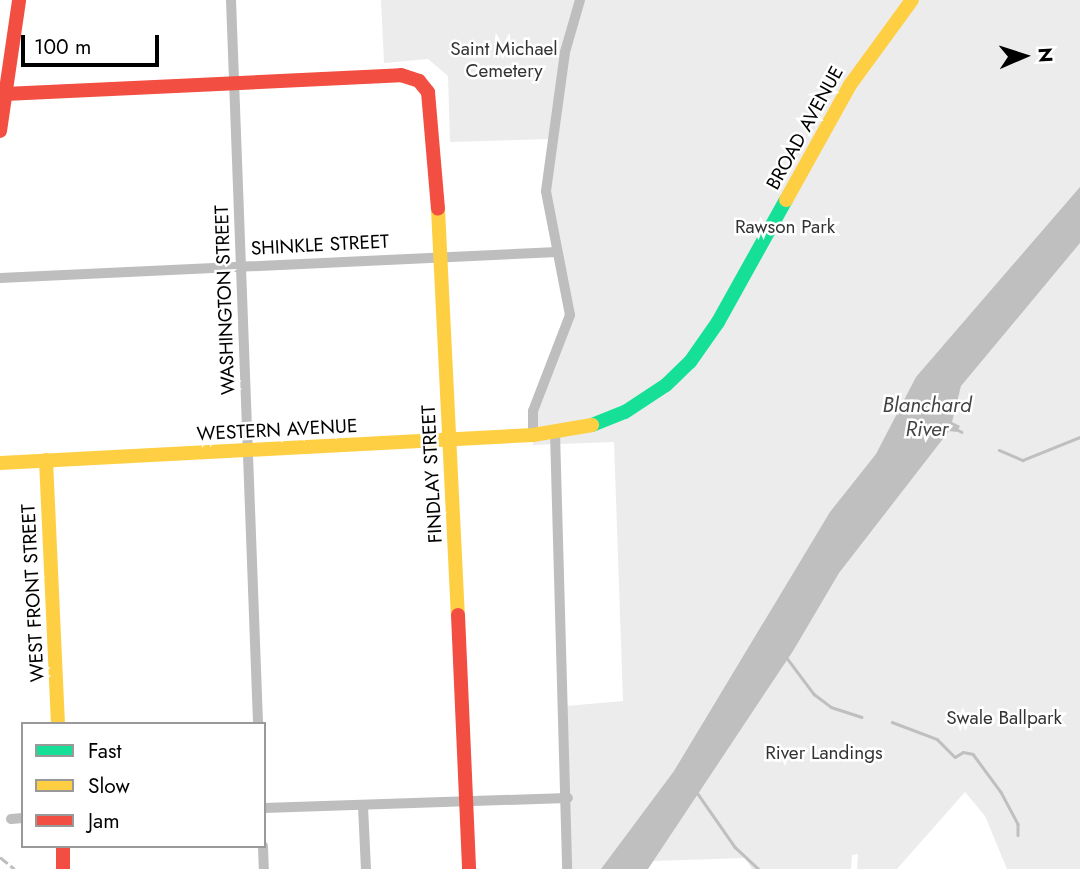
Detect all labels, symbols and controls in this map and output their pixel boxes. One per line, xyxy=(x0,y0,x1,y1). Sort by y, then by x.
scale bar xyxy=(24,21,163,65)
north arrow xyxy=(989,21,1059,91)
text: 100 m xyxy=(34,32,91,62)
park label: Saint Michael Cemetery xyxy=(450,38,558,82)
text: N xyxy=(1032,47,1059,63)
street label: BROAD AVENUE xyxy=(762,62,848,194)
street label: WASHINGTON STREET xyxy=(210,205,240,395)
park label: Rawson Park xyxy=(735,216,835,238)
street label: SHINKLE STREET xyxy=(250,230,390,260)
water label: Blanchard River xyxy=(882,392,972,442)
street label: FINDLAY STREET xyxy=(417,404,447,544)
street label: WESTERN AVENUE xyxy=(196,414,358,446)
street label: WEST FRONT STREET xyxy=(17,503,49,683)
park label: Swale Ballpark xyxy=(946,707,1062,729)
legend xyxy=(21,722,266,848)
text: Fast xyxy=(88,736,121,766)
park label: River Landings xyxy=(765,742,883,764)
text: Slow xyxy=(88,771,130,801)
text: Jam xyxy=(88,806,120,836)

